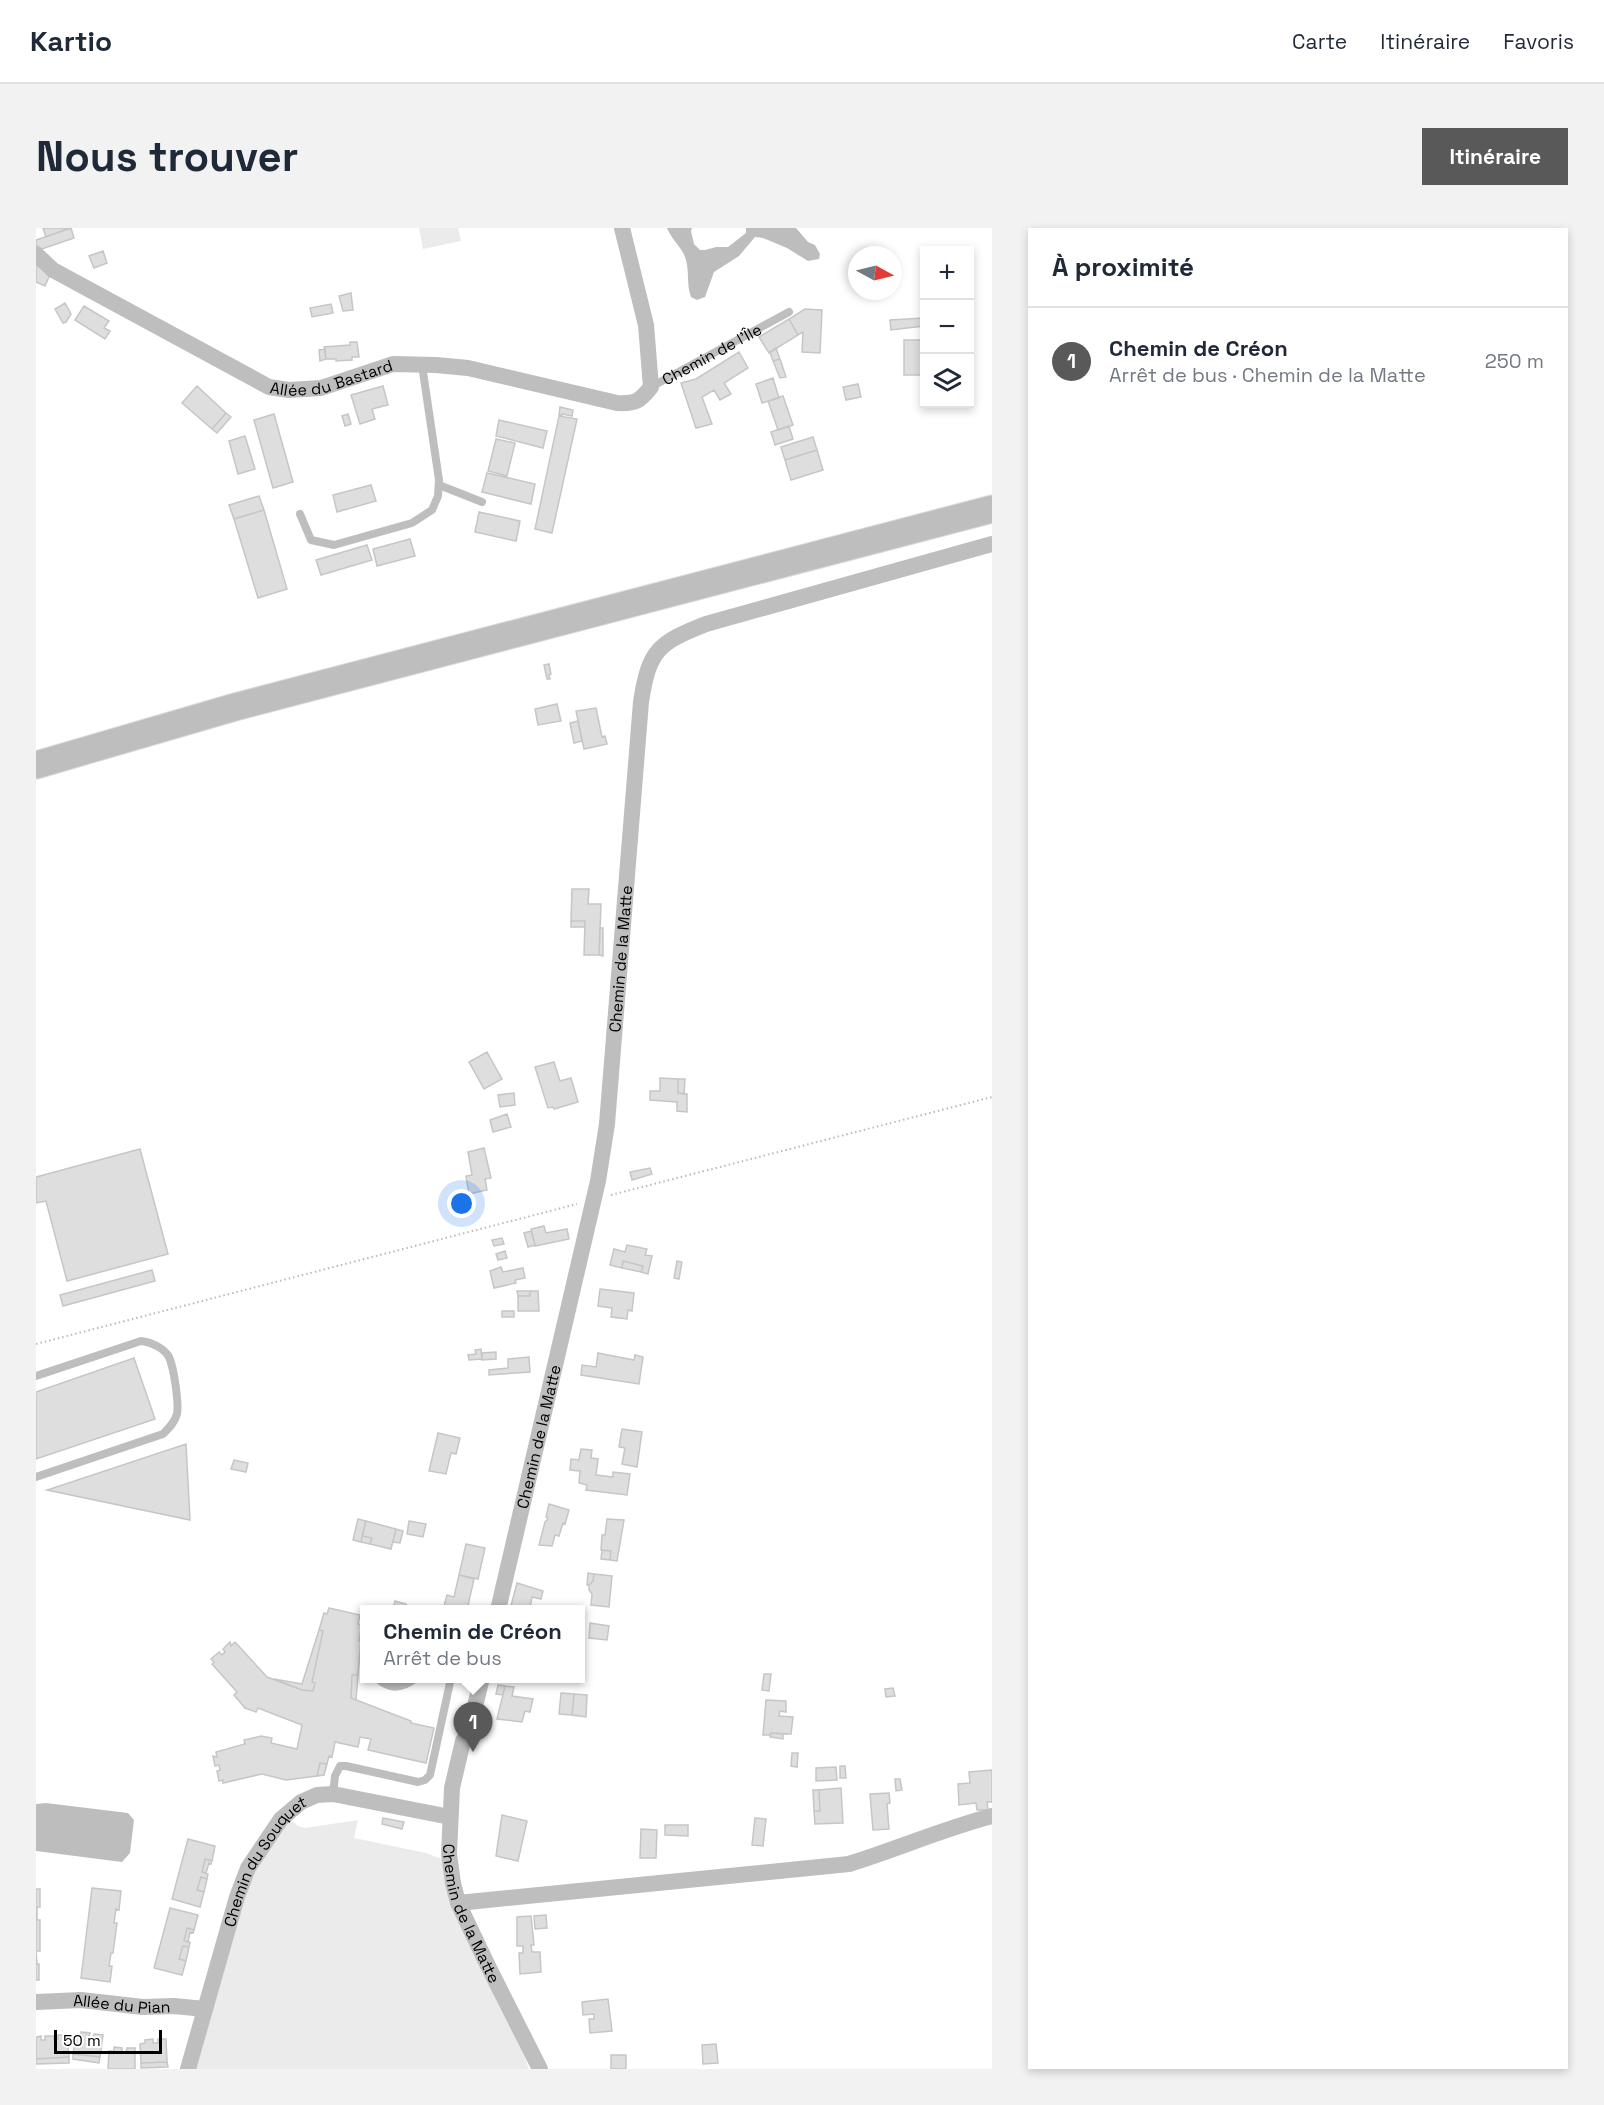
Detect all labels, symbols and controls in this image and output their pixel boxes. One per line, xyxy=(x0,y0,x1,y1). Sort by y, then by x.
text: Kartio xyxy=(30,23,112,59)
text: Carte xyxy=(1292,28,1347,55)
text: Itinéraire xyxy=(1380,28,1470,55)
text: Favoris xyxy=(1503,28,1574,55)
button: Itinéraire xyxy=(1422,128,1568,185)
text: Nous trouver xyxy=(36,130,298,183)
north arrow xyxy=(848,246,902,300)
map controls xyxy=(920,246,974,408)
button: + xyxy=(920,246,974,300)
text: À proximité xyxy=(1052,250,1194,284)
button: − xyxy=(920,300,974,354)
street label: Chemin de l'Île xyxy=(658,319,765,390)
text: Chemin de Créon xyxy=(1109,334,1288,362)
text: 1 xyxy=(1067,348,1076,374)
text: 250 m xyxy=(1485,348,1544,374)
button: layers xyxy=(920,354,974,408)
street label: Allée du Bastard xyxy=(268,355,395,401)
text: Arrêt de bus · Chemin de la Matte xyxy=(1109,362,1426,388)
street label: Chemin de la Matte xyxy=(604,884,637,1033)
your location xyxy=(447,1189,476,1218)
street label: Chemin de la Matte xyxy=(512,1363,566,1511)
popup xyxy=(360,1605,585,1683)
text: Chemin de Créon xyxy=(383,1617,562,1645)
text: Arrêt de bus xyxy=(383,1645,502,1671)
pin: 1 xyxy=(454,1702,492,1752)
street label: Chemin du Souquet xyxy=(219,1791,310,1929)
street label: Chemin de la Matte xyxy=(438,1843,505,1987)
street label: Allée du Pian xyxy=(73,1990,171,2018)
scale bar xyxy=(54,2027,162,2054)
text: 50 m xyxy=(63,2030,101,2051)

